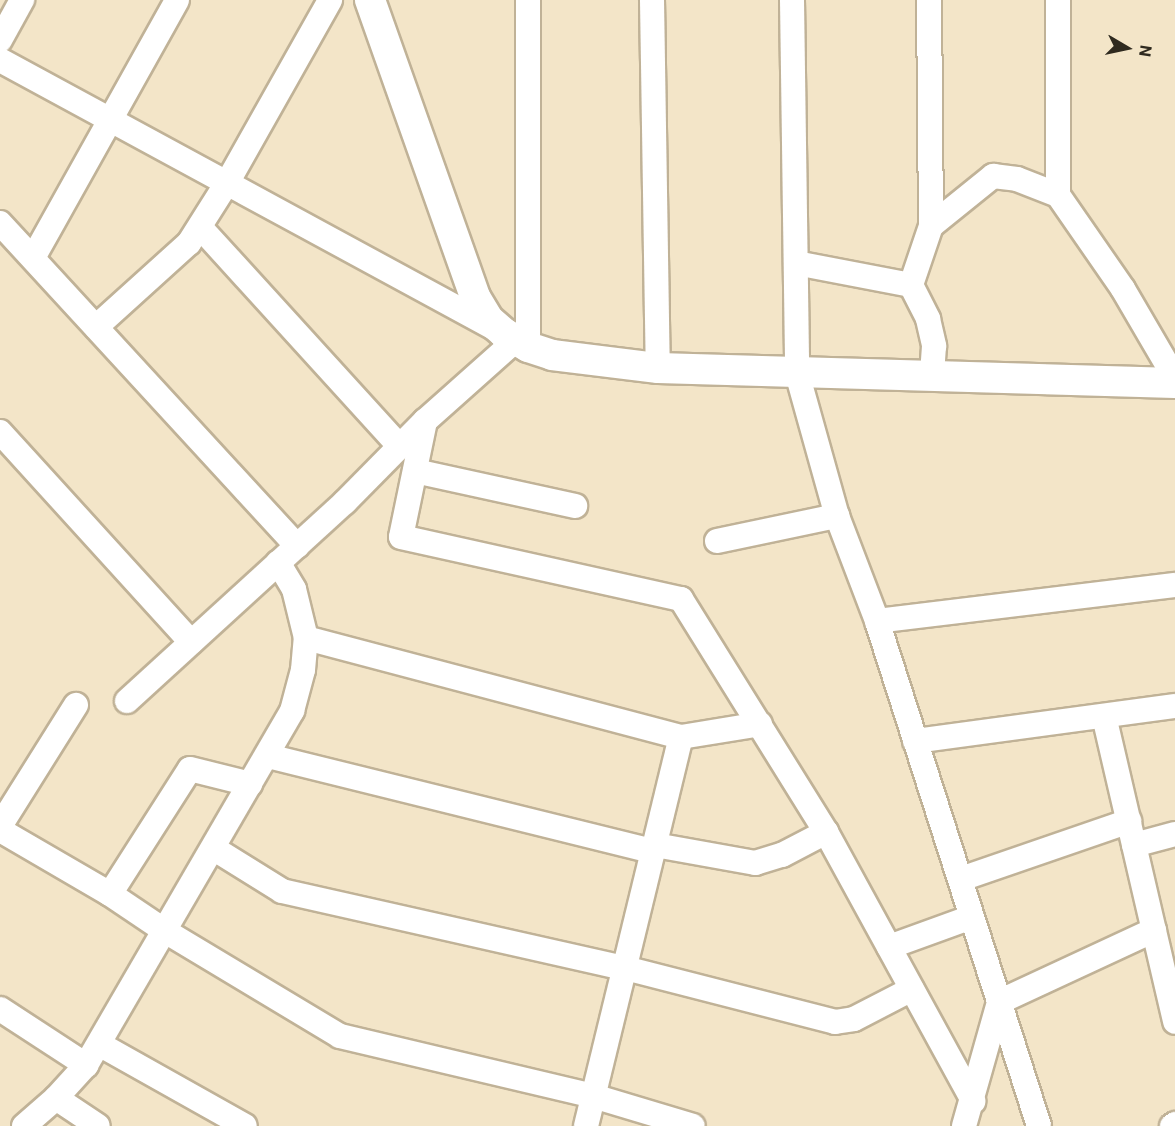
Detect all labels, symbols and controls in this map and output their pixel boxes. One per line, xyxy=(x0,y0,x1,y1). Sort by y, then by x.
north arrow xyxy=(1097,18,1157,78)
text: N xyxy=(1135,44,1156,58)

